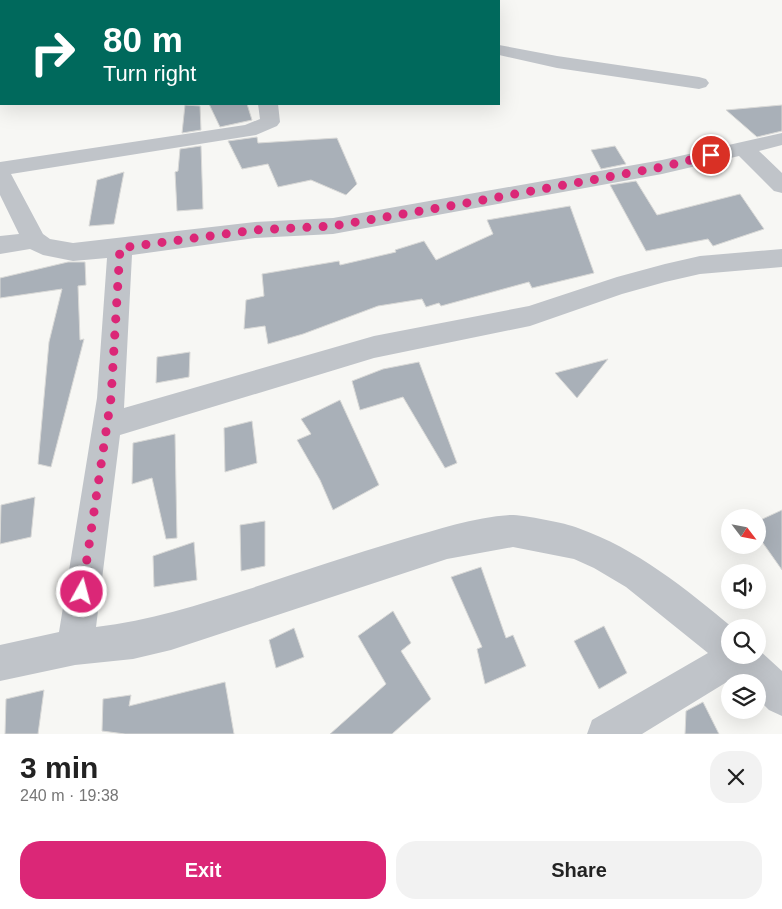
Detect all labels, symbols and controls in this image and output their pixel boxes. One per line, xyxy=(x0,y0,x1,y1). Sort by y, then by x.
icon: right xyxy=(20,20,85,85)
text: 80 m xyxy=(103,20,183,59)
text: Turn right xyxy=(103,61,196,86)
pin xyxy=(690,134,732,176)
icon: arrive xyxy=(697,141,725,169)
north arrow xyxy=(721,509,766,554)
map controls xyxy=(721,509,766,719)
button: sound xyxy=(721,564,766,609)
position arrow xyxy=(55,565,107,617)
button: search xyxy=(721,619,766,664)
button: layers xyxy=(721,674,766,719)
text: 3 min xyxy=(20,751,98,784)
button: close xyxy=(710,751,762,803)
text: 240 m · 19:38 xyxy=(20,787,119,804)
button: Exit xyxy=(20,841,386,899)
button: Share xyxy=(396,841,762,899)

